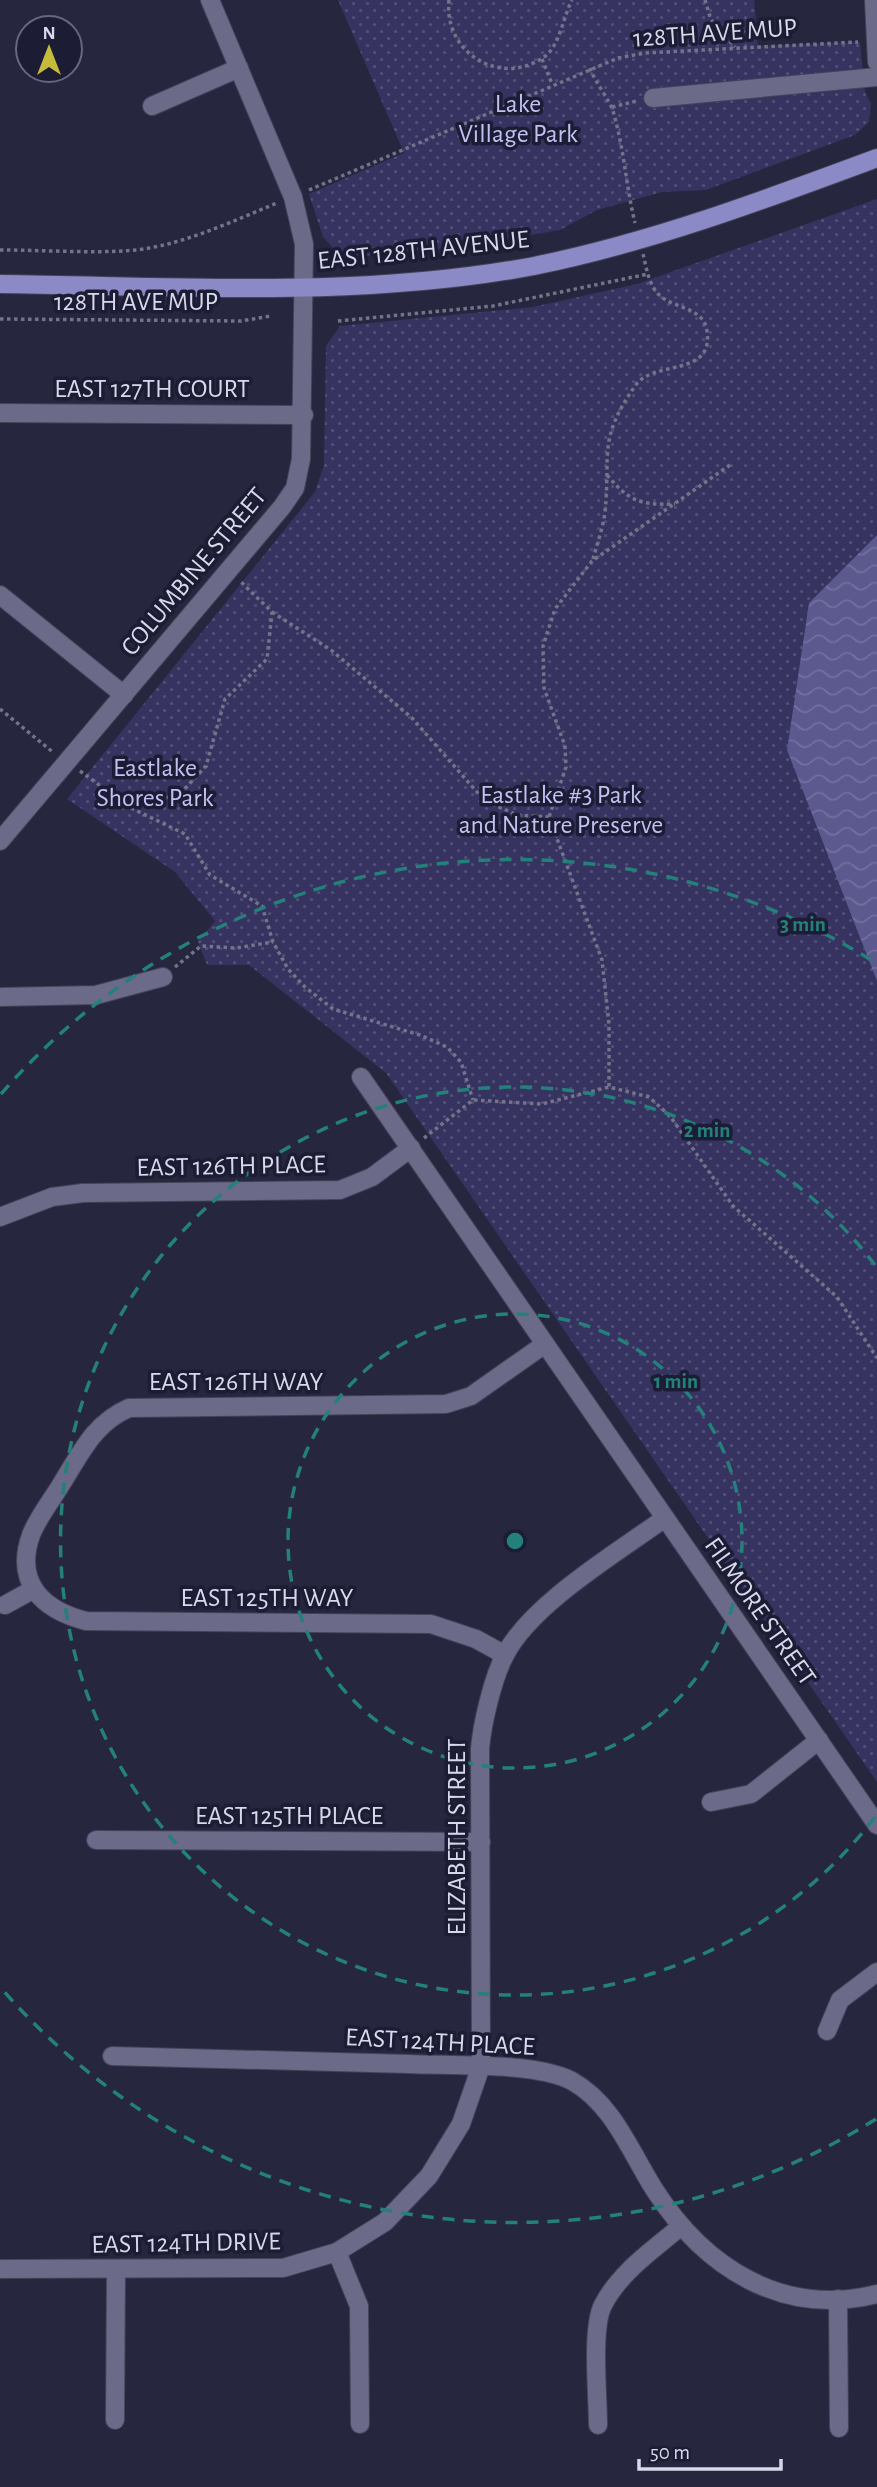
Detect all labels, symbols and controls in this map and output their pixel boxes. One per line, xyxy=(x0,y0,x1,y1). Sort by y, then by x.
north arrow xyxy=(14,14,84,84)
street label: 128TH AVE MUP xyxy=(632,14,798,52)
text: N xyxy=(42,24,56,43)
park label: Lake Village Park xyxy=(458,91,578,147)
street label: EAST 128TH AVENUE xyxy=(316,226,530,274)
street label: 128TH AVE MUP xyxy=(54,289,218,315)
street label: EAST 127TH COURT xyxy=(54,376,250,402)
street label: COLUMBINE STREET xyxy=(116,483,271,660)
park label: Eastlake Shores Park xyxy=(96,755,214,811)
park label: Eastlake #3 Park and Nature Preserve xyxy=(459,782,663,838)
text: 3 min xyxy=(780,914,826,935)
text: 2 min xyxy=(684,1120,730,1141)
street label: EAST 126TH PLACE xyxy=(136,1151,326,1181)
street label: EAST 126TH WAY xyxy=(149,1369,323,1395)
text: 1 min xyxy=(654,1371,698,1392)
centre of rings xyxy=(503,1529,527,1553)
street label: FILMORE STREET xyxy=(700,1533,821,1691)
street label: EAST 125TH WAY xyxy=(180,1585,354,1611)
street label: ELIZABETH STREET xyxy=(444,1738,470,1936)
street label: EAST 125TH PLACE xyxy=(195,1803,383,1829)
street label: EAST 124TH PLACE xyxy=(345,2024,535,2060)
street label: EAST 124TH DRIVE xyxy=(91,2228,281,2258)
scale bar xyxy=(639,2428,781,2472)
text: 50 m xyxy=(650,2442,690,2463)

